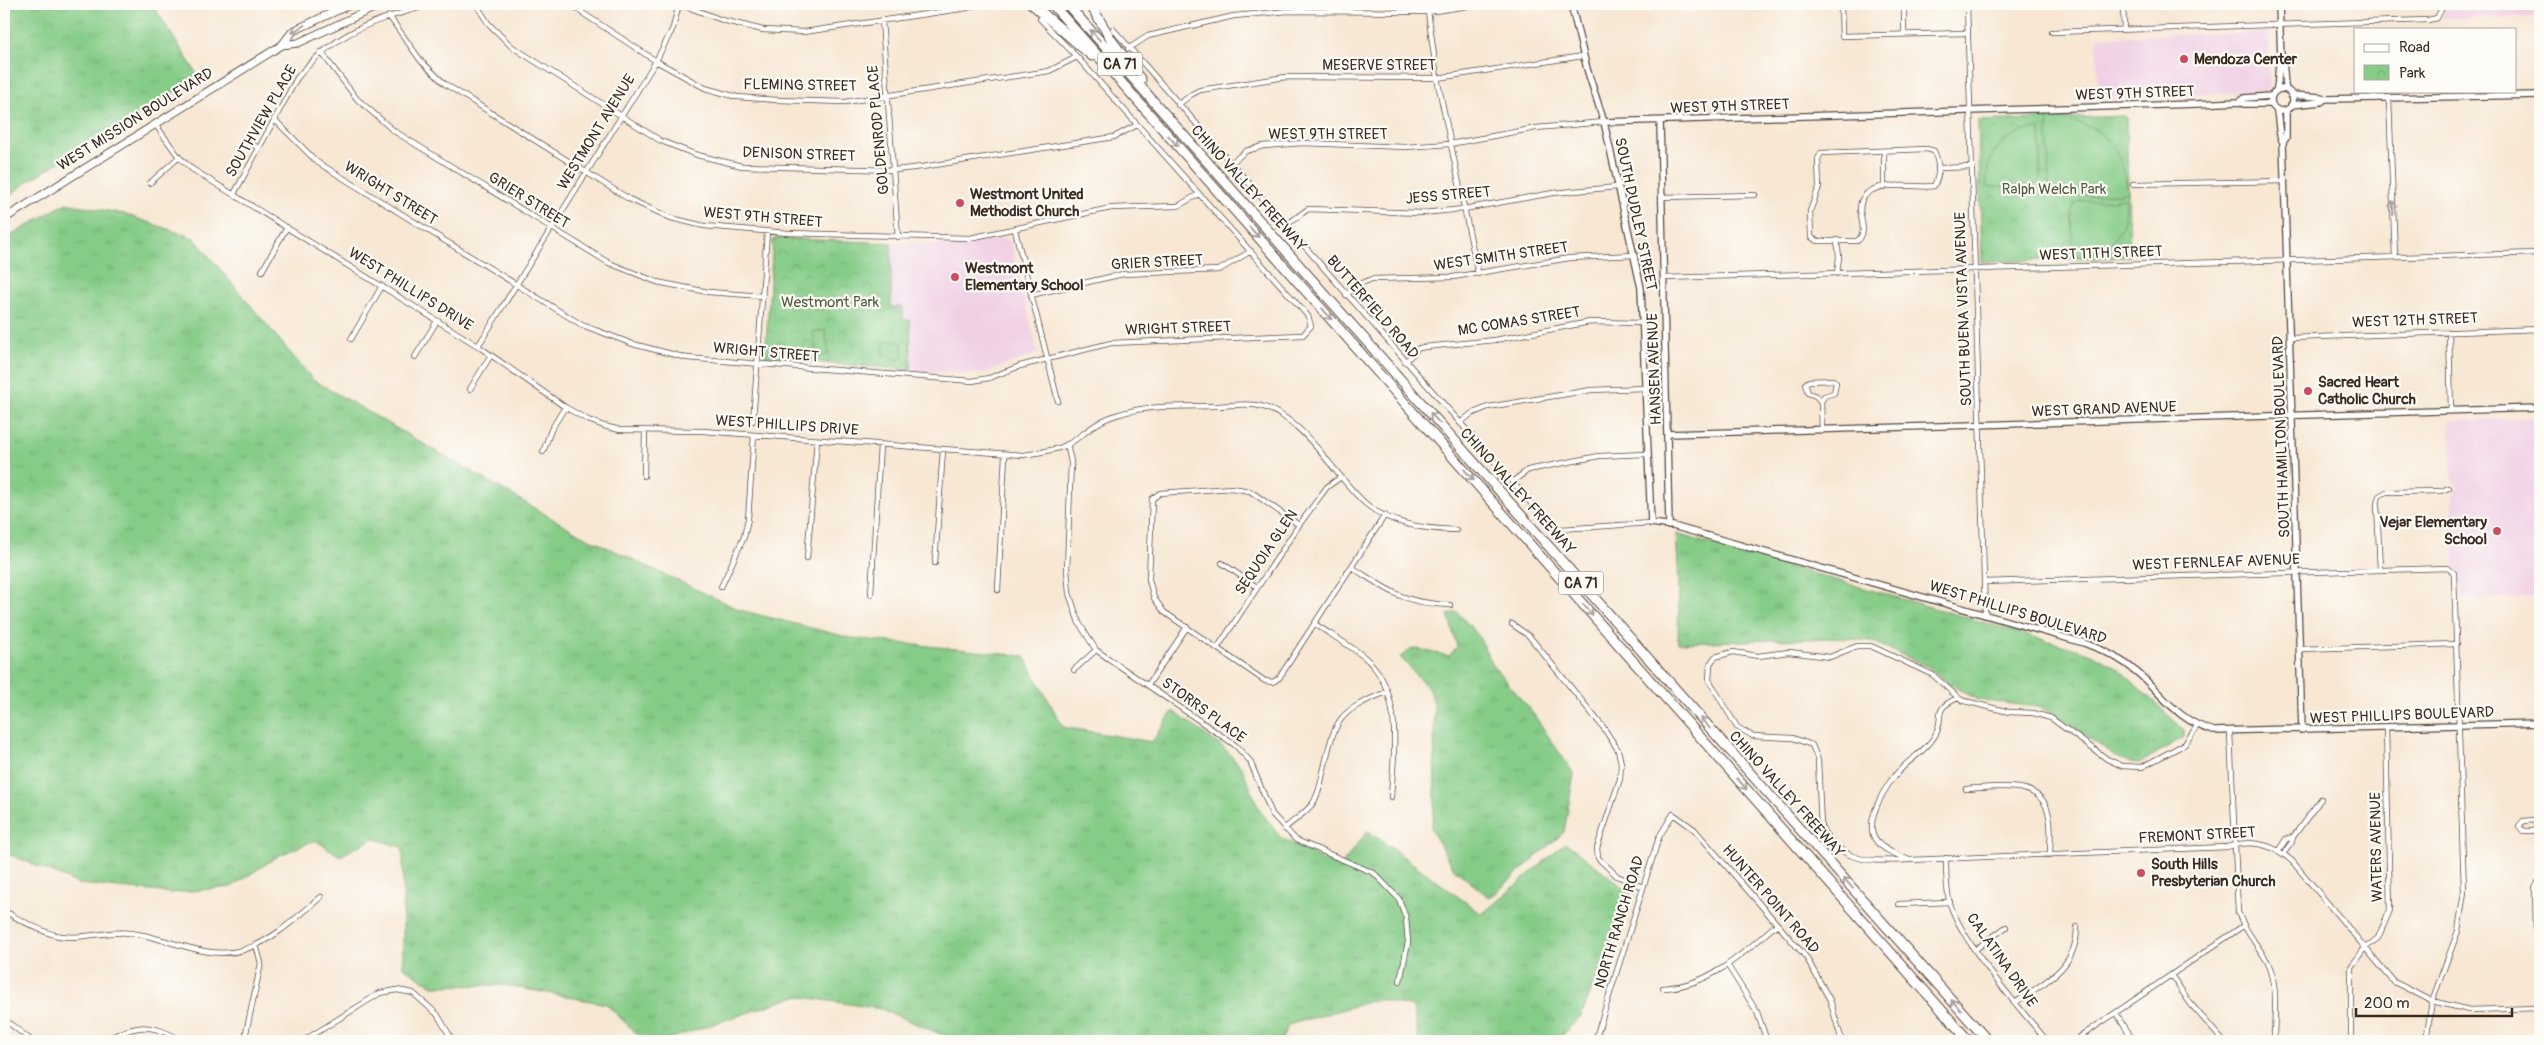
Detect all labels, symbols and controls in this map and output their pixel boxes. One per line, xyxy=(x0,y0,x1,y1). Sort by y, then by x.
one-way arrow xyxy=(292,24,306,34)
legend xyxy=(2354,28,2516,92)
one-way arrow xyxy=(1089,29,1101,42)
text: Road xyxy=(2399,38,2430,57)
place label: Mendoza Center xyxy=(2194,50,2298,69)
road number: CA 71 xyxy=(1098,52,1142,76)
marker: Mendoza Center xyxy=(2178,53,2190,65)
street label: MESERVE STREET xyxy=(1322,56,1436,75)
street label: SOUTHVIEW PLACE xyxy=(222,61,301,181)
street label: WEST MISSION BOULEVARD xyxy=(54,64,217,175)
street label: GOLDENROD PLACE xyxy=(863,64,894,196)
text: Park xyxy=(2399,64,2426,83)
street label: WESTMONT AVENUE xyxy=(553,71,640,193)
street label: FLEMING STREET xyxy=(743,75,857,96)
street label: WEST 9TH STREET xyxy=(2075,82,2195,105)
street label: WEST 9TH STREET xyxy=(1670,95,1790,118)
street label: CHINO VALLEY FREEWAY xyxy=(1187,121,1311,256)
street label: WEST 9TH STREET xyxy=(1268,125,1388,144)
one-way arrow xyxy=(1167,135,1179,148)
street label: SOUTH DUDLEY STREET xyxy=(1610,136,1661,292)
street label: DENISON STREET xyxy=(742,143,856,166)
street label: WRIGHT STREET xyxy=(341,157,441,230)
street label: GRIER STREET xyxy=(485,168,573,233)
park label: Ralph Welch Park xyxy=(2002,180,2107,199)
street label: JESS STREET xyxy=(1405,182,1491,209)
place label: Westmont United Methodist Church xyxy=(970,185,1084,221)
marker: Westmont United Methodist Church xyxy=(954,197,966,209)
one-way arrow xyxy=(2388,200,2398,216)
street label: WEST 9TH STREET xyxy=(703,203,823,232)
street label: SOUTH BUENA VISTA AVENUE xyxy=(1951,211,1976,407)
one-way arrow xyxy=(1248,225,1260,238)
street label: WEST SMITH STREET xyxy=(1433,238,1569,275)
street label: WEST 11TH STREET xyxy=(2039,242,2163,265)
street label: WEST PHILLIPS DRIVE xyxy=(345,243,477,336)
street label: GRIER STREET xyxy=(1110,251,1204,274)
street label: BUTTERFIELD ROAD xyxy=(1322,252,1423,363)
place label: Westmont Elementary School xyxy=(965,259,1084,295)
marker: Westmont Elementary School xyxy=(949,271,961,283)
park label: Westmont Park xyxy=(781,293,880,312)
street label: MC COMAS STREET xyxy=(1456,302,1582,341)
one-way arrow xyxy=(1321,307,1333,320)
street label: WEST 12TH STREET xyxy=(2352,309,2478,332)
street label: HANSEN AVENUE xyxy=(1643,312,1666,425)
street label: WRIGHT STREET xyxy=(1125,317,1231,340)
street label: SOUTH HAMILTON BOULEVARD xyxy=(2268,336,2295,538)
street label: WRIGHT STREET xyxy=(712,338,820,367)
place label: Sacred Heart Catholic Church xyxy=(2318,373,2416,409)
marker: Sacred Heart Catholic Church xyxy=(2302,385,2314,397)
street label: WEST GRAND AVENUE xyxy=(2031,397,2177,422)
street label: WEST PHILLIPS DRIVE xyxy=(715,411,859,440)
one-way arrow xyxy=(1429,411,1440,424)
street label: CHINO VALLEY FREEWAY xyxy=(1456,424,1580,559)
one-way arrow xyxy=(1463,468,1475,481)
street label: SEQUOIA GLEN xyxy=(1231,506,1302,599)
place label: Vejar Elementary School xyxy=(2379,513,2488,549)
marker: Vejar Elementary School xyxy=(2491,525,2503,537)
street label: WEST FERNLEAF AVENUE xyxy=(2132,550,2300,575)
road number: CA 71 xyxy=(1558,572,1604,594)
street label: WEST PHILLIPS BOULEVARD xyxy=(1927,576,2109,648)
one-way arrow xyxy=(1582,603,1594,616)
street label: STORRS PLACE xyxy=(1158,673,1250,747)
street label: WEST PHILLIPS BOULEVARD xyxy=(2310,703,2494,728)
one-way arrow xyxy=(1699,716,1711,729)
street label: CHINO VALLEY FREEWAY xyxy=(1725,727,1849,862)
one-way arrow xyxy=(1736,777,1748,790)
street label: WATERS AVENUE xyxy=(2366,792,2387,902)
street label: FREMONT STREET xyxy=(2138,823,2256,848)
street label: HUNTER POINT ROAD xyxy=(1718,841,1823,958)
street label: NORTH RANCH ROAD xyxy=(1590,854,1649,991)
place label: South Hills Presbyterian Church xyxy=(2151,855,2276,891)
marker: South Hills Presbyterian Church xyxy=(2135,867,2147,879)
one-way arrow xyxy=(1842,877,1854,890)
street label: CALATINA DRIVE xyxy=(1962,909,2041,1011)
scale bar xyxy=(2356,985,2513,1017)
text: 200 m xyxy=(2364,994,2409,1013)
one-way arrow xyxy=(1950,998,1962,1011)

